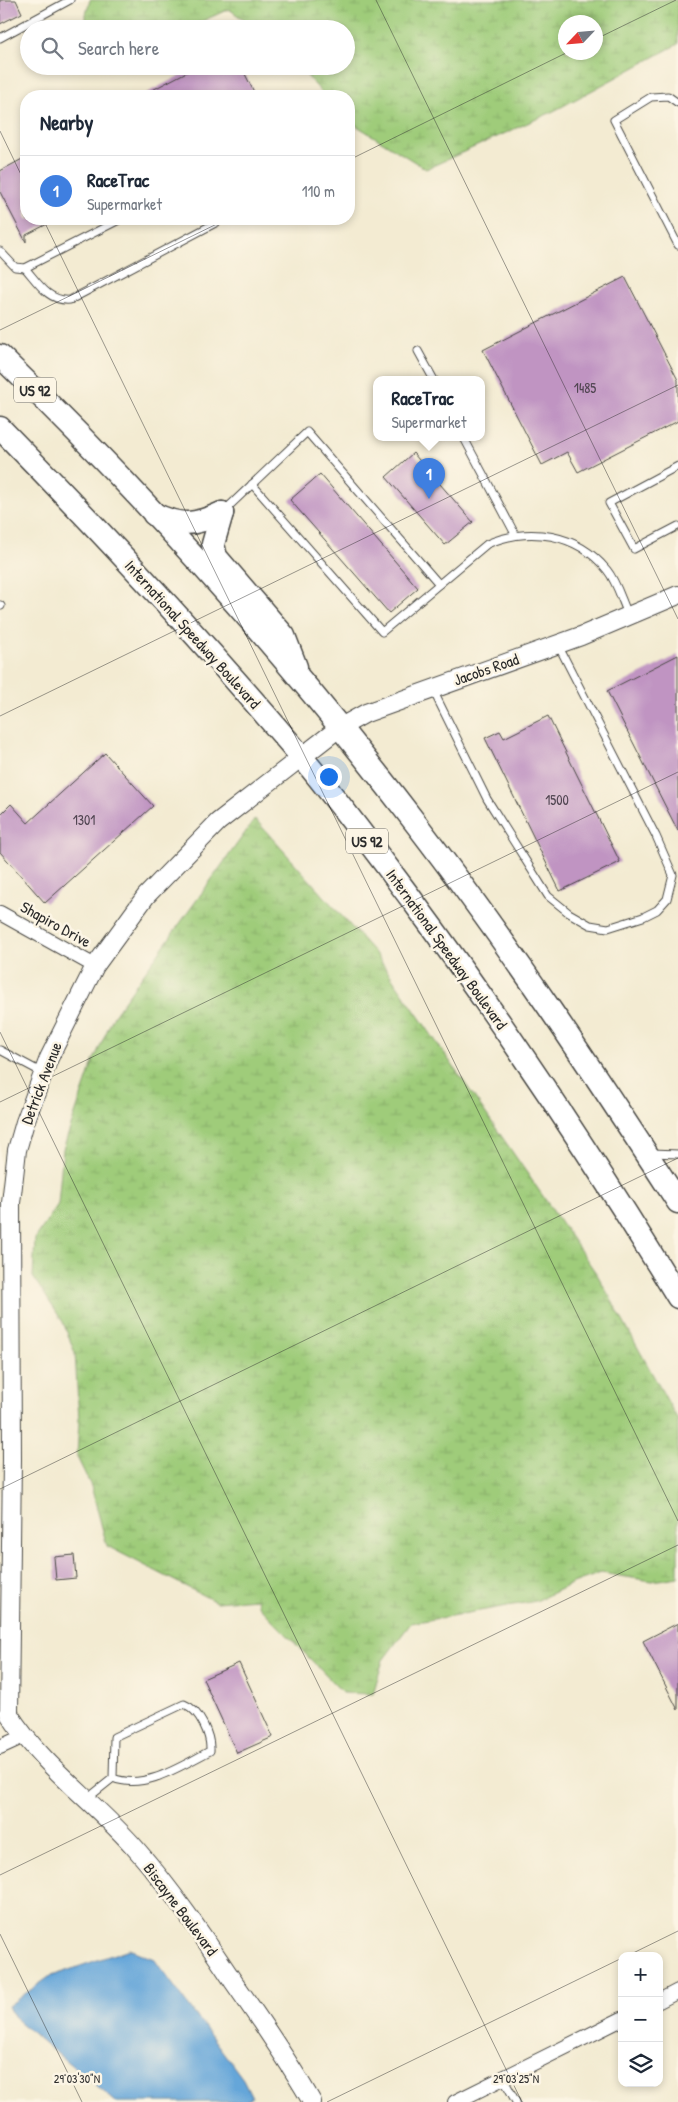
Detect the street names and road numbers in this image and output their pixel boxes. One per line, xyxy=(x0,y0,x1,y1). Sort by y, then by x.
road number: US 92 xyxy=(14,378,56,402)
street label: International Speedway Boulevard xyxy=(120,555,266,713)
street label: Jacobs Road xyxy=(451,648,521,690)
road number: US 92 xyxy=(346,828,388,854)
street label: International Speedway Boulevard xyxy=(381,864,513,1034)
street label: Shapiro Drive xyxy=(17,896,96,953)
street label: Detrick Avenue xyxy=(15,1038,67,1127)
street label: Biscayne Boulevard xyxy=(139,1858,223,1960)

